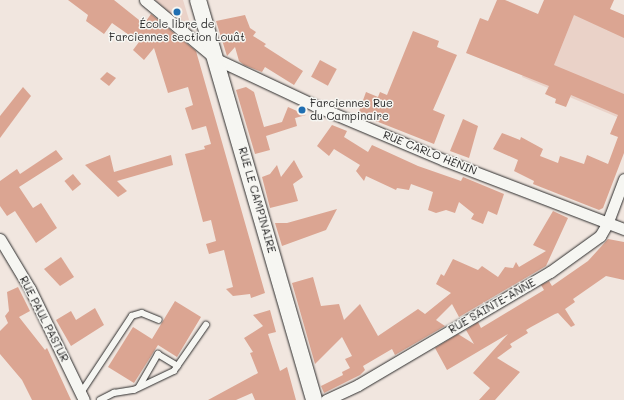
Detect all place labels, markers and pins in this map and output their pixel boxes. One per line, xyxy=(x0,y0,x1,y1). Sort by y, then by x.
marker: École libre de Farciennes section Louât xyxy=(172,7,182,17)
place label: École libre de Farciennes section Louât xyxy=(109,18,245,44)
place label: Farciennes Rue du Campinaire xyxy=(310,97,393,123)
marker: Farciennes Rue du Campinaire xyxy=(297,105,307,115)

